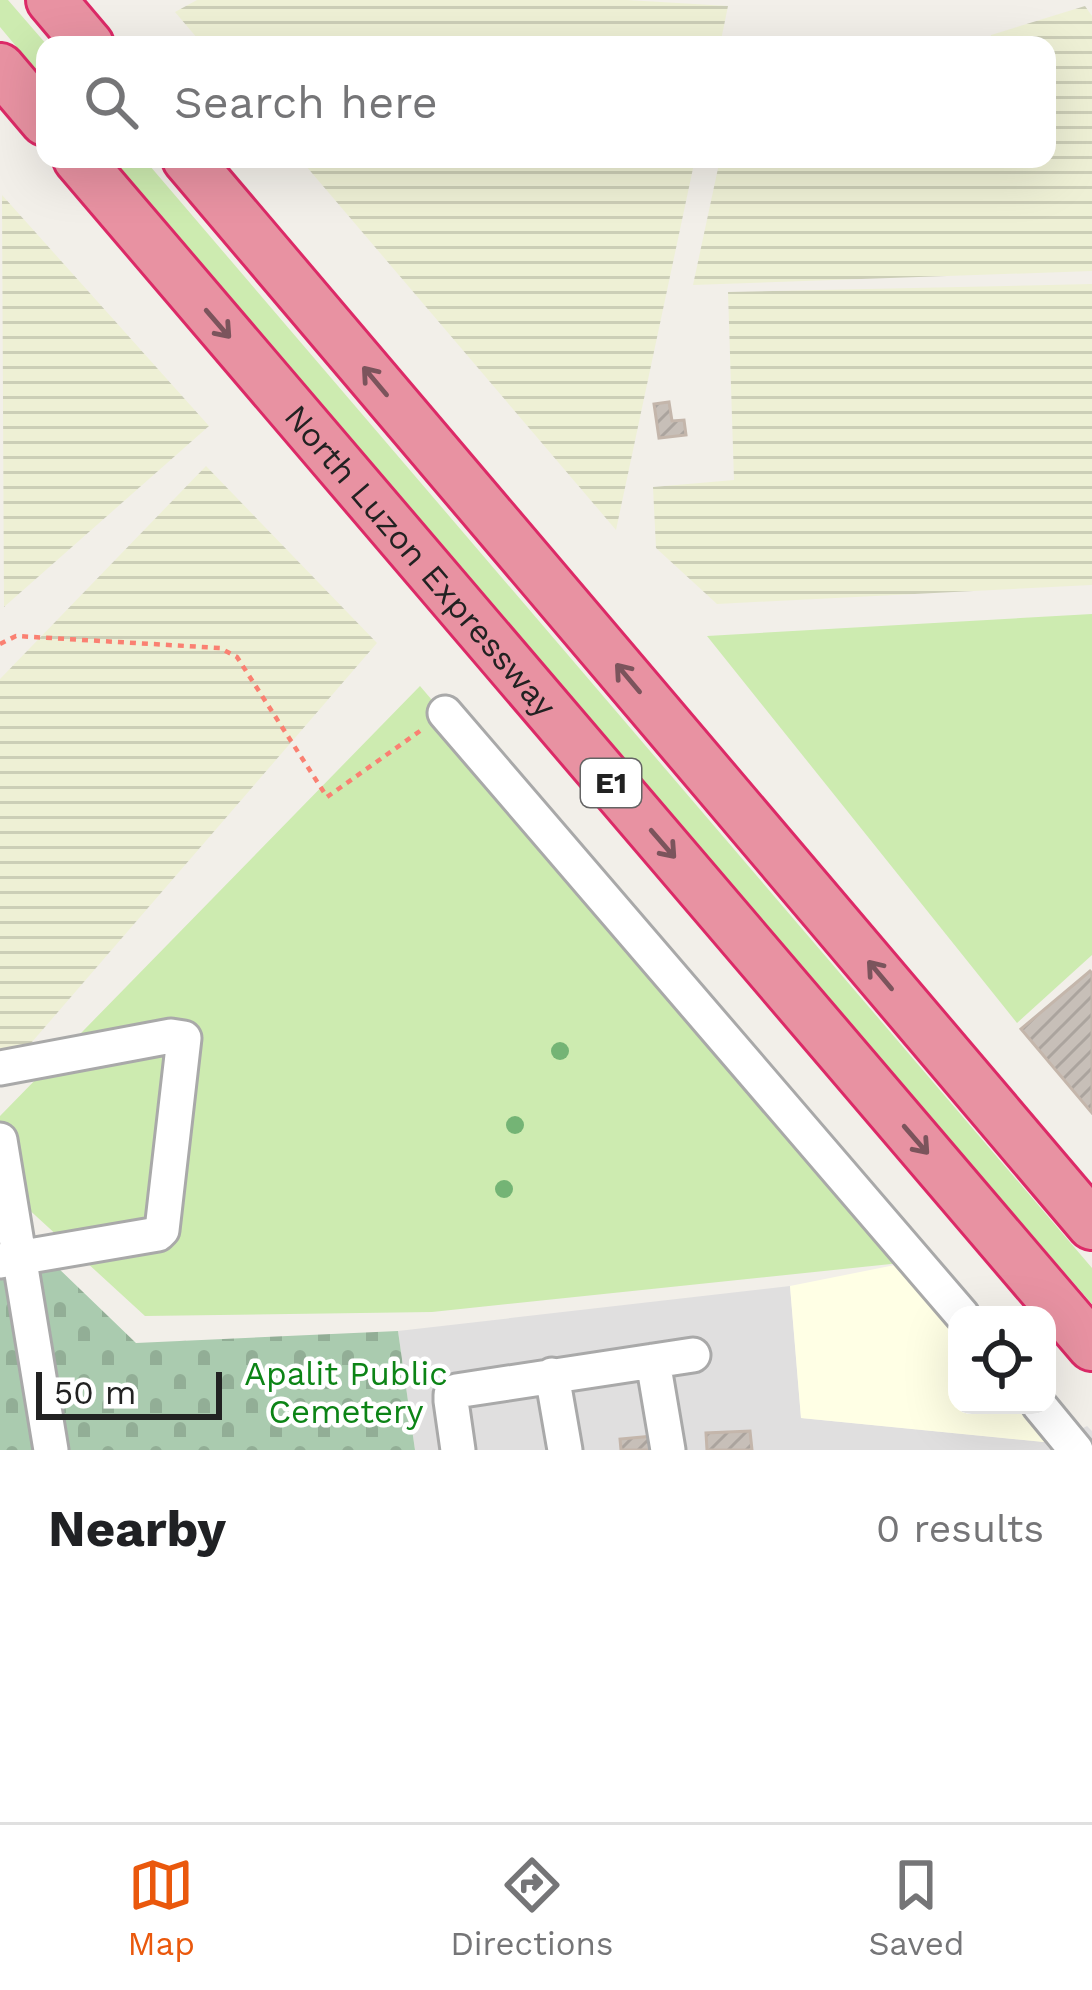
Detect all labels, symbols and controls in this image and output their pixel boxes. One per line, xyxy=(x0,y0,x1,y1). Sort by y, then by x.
search box xyxy=(36,36,1056,168)
icon: search xyxy=(78,69,144,135)
text: Search here xyxy=(174,76,438,129)
one-way arrow xyxy=(204,308,232,339)
one-way arrow xyxy=(362,366,390,397)
street label: North Luzon Expressway xyxy=(277,397,565,725)
one-way arrow xyxy=(614,663,642,694)
road number: E1 xyxy=(581,759,641,807)
one-way arrow xyxy=(648,828,676,859)
one-way arrow xyxy=(867,960,895,991)
one-way arrow xyxy=(902,1124,929,1155)
map controls xyxy=(948,1306,1056,1414)
button: locate xyxy=(948,1306,1056,1414)
park label: Apalit Public Cemetery xyxy=(244,1354,448,1431)
scale bar xyxy=(36,1366,222,1419)
text: 50 m xyxy=(54,1373,136,1412)
text: Nearby xyxy=(48,1499,226,1558)
text: 0 results xyxy=(876,1506,1044,1551)
tab: Map xyxy=(128,1852,195,1963)
tab: Directions xyxy=(450,1852,613,1963)
tab: Saved xyxy=(869,1852,964,1963)

